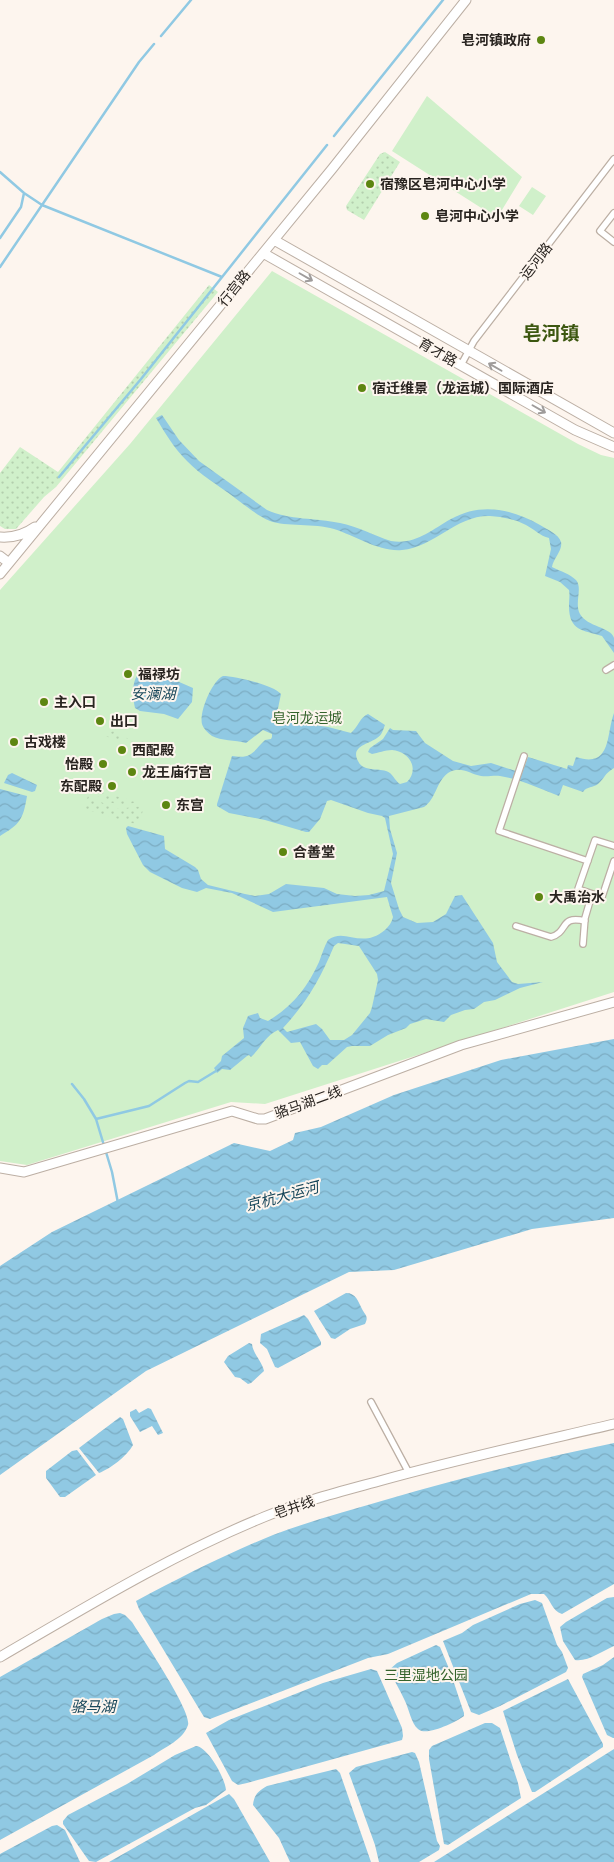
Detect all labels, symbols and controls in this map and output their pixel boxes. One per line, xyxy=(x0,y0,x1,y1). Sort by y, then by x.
place label: 皂河镇政府 xyxy=(461,32,531,48)
marker: 皂河镇政府 xyxy=(535,34,547,46)
place label: 宿豫区皂河中心小学 xyxy=(380,176,506,192)
marker: 宿豫区皂河中心小学 xyxy=(364,178,376,190)
place label: 皂河中心小学 xyxy=(435,208,519,224)
marker: 皂河中心小学 xyxy=(419,210,431,222)
street label: 运河路 xyxy=(517,240,555,282)
street label: 行宫路 xyxy=(215,267,253,309)
one-way arrow xyxy=(298,272,313,282)
district label: 皂河镇 xyxy=(522,323,580,344)
street label: 育才路 xyxy=(416,335,460,369)
one-way arrow xyxy=(489,361,503,371)
place label: 宿迁维景（龙运城）国际酒店 xyxy=(372,380,554,396)
marker: 宿迁维景（龙运城）国际酒店 xyxy=(356,382,368,394)
one-way arrow xyxy=(531,404,546,414)
place label: 福禄坊 xyxy=(138,666,180,682)
marker: 福禄坊 xyxy=(122,668,134,680)
water label: 安澜湖 xyxy=(130,685,177,702)
place label: 主入口 xyxy=(54,694,96,710)
marker: 主入口 xyxy=(38,696,50,708)
park label: 皂河龙运城 xyxy=(272,710,342,726)
place label: 出口 xyxy=(110,713,138,729)
marker: 出口 xyxy=(94,715,106,727)
place label: 古戏楼 xyxy=(24,734,66,750)
marker: 古戏楼 xyxy=(8,736,20,748)
place label: 西配殿 xyxy=(132,742,174,758)
marker: 西配殿 xyxy=(116,744,128,756)
place label: 怡殿 xyxy=(65,756,93,772)
marker: 怡殿 xyxy=(97,758,109,770)
place label: 龙王庙行宫 xyxy=(142,764,212,780)
marker: 龙王庙行宫 xyxy=(126,766,138,778)
place label: 东配殿 xyxy=(60,778,102,794)
marker: 东配殿 xyxy=(106,780,118,792)
place label: 东宫 xyxy=(176,797,204,813)
marker: 东宫 xyxy=(160,799,172,811)
place label: 合善堂 xyxy=(293,844,335,860)
marker: 合善堂 xyxy=(277,846,289,858)
place label: 大禹治水 xyxy=(549,889,605,905)
marker: 大禹治水 xyxy=(533,891,545,903)
street label: 骆马湖二线 xyxy=(272,1083,344,1121)
water label: 京杭大运河 xyxy=(244,1177,323,1214)
street label: 皂井线 xyxy=(272,1493,316,1521)
park label: 三里湿地公园 xyxy=(384,1667,468,1683)
water label: 骆马湖 xyxy=(70,1698,117,1715)

